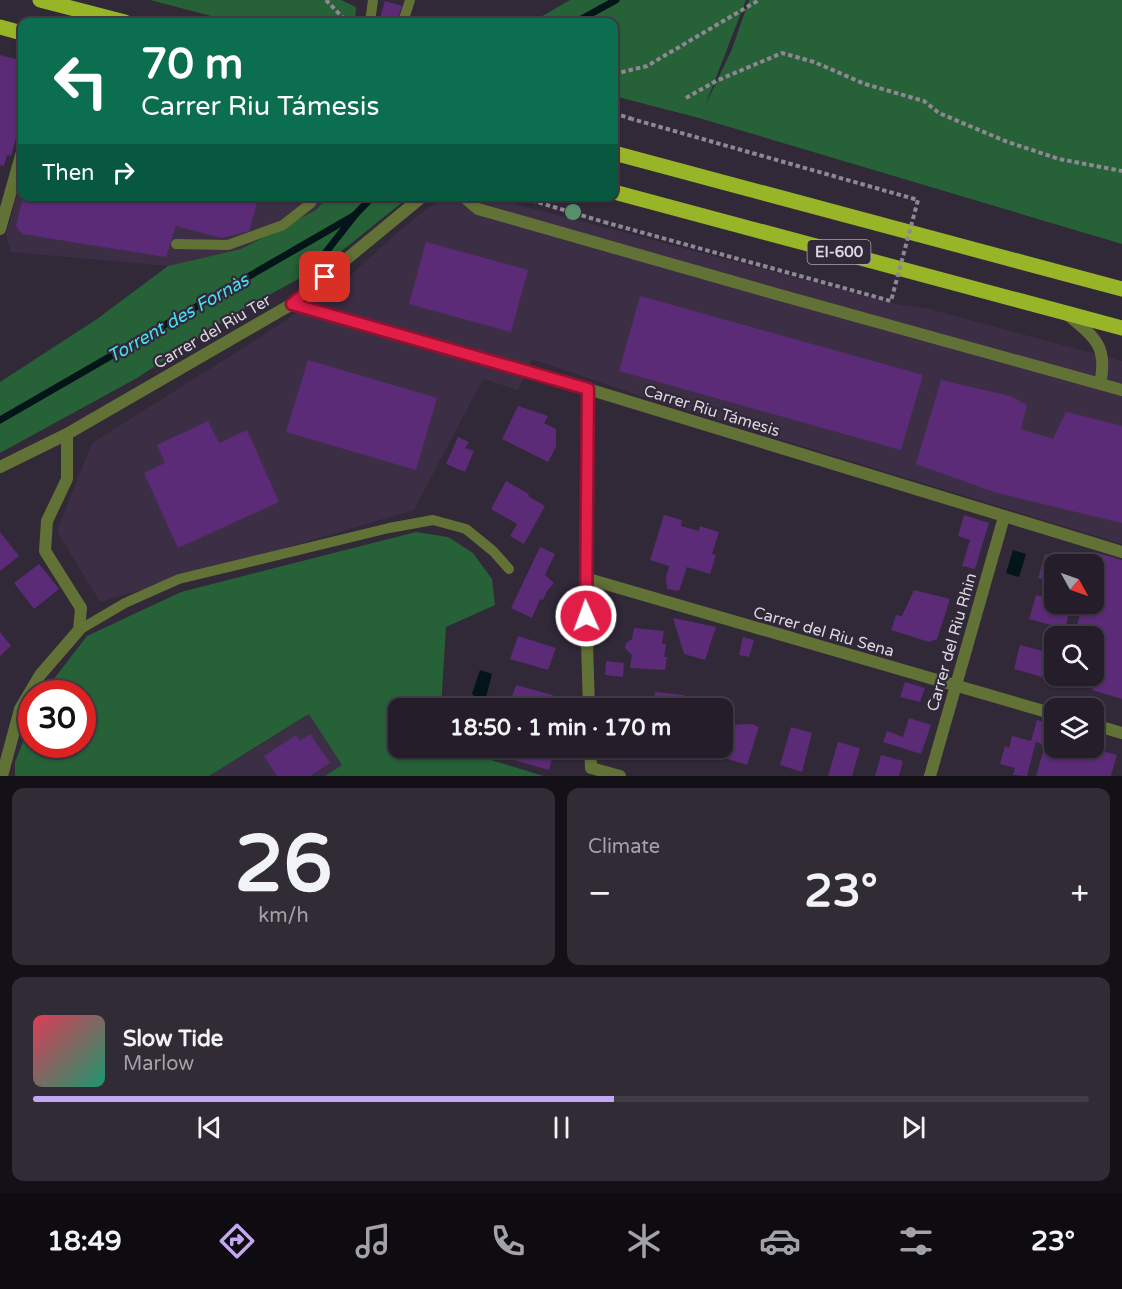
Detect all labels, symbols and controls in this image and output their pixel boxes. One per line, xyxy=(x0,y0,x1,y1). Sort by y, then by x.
text: 70 m xyxy=(141,39,243,90)
icon: left xyxy=(42,42,120,120)
text: Carrer Riu Támesis xyxy=(141,90,379,123)
icon: right xyxy=(107,156,140,189)
text: Then xyxy=(42,160,95,186)
road number: EI-600 xyxy=(808,240,870,264)
pin xyxy=(299,251,350,302)
icon: arrive xyxy=(308,260,341,293)
water label: Torrent des Fornàs xyxy=(103,268,254,367)
street label: Carrer del Riu Ter xyxy=(150,290,275,374)
street label: Carrer Riu Támesis xyxy=(641,381,782,441)
north arrow xyxy=(1044,554,1104,614)
map controls xyxy=(1044,554,1104,758)
street label: Carrer del Riu Rhin xyxy=(923,571,981,714)
position arrow xyxy=(554,584,618,648)
street label: Carrer del Riu Sena xyxy=(751,602,897,662)
button: search xyxy=(1044,626,1104,686)
speed limit sign: 30 xyxy=(18,680,96,758)
button: layers xyxy=(1044,698,1104,758)
text: 18:50 · 1 min · 170 m xyxy=(450,715,671,741)
text: 26 xyxy=(235,818,332,912)
text: Climate xyxy=(588,835,660,859)
text: 23° xyxy=(804,865,878,919)
text: − xyxy=(588,874,612,913)
text: + xyxy=(1070,874,1089,913)
text: km/h xyxy=(258,904,309,928)
text: Slow Tide xyxy=(123,1026,223,1052)
text: Marlow xyxy=(123,1052,194,1076)
icon: previous xyxy=(193,1111,226,1144)
icon: pause xyxy=(545,1111,578,1144)
icon: next xyxy=(897,1111,930,1144)
icon: directions xyxy=(216,1220,258,1262)
icon: music xyxy=(352,1220,394,1262)
icon: phone xyxy=(487,1220,529,1262)
icon: climate xyxy=(623,1220,665,1262)
icon: car xyxy=(759,1220,801,1262)
icon: filters xyxy=(895,1220,937,1262)
text: 18:49 xyxy=(47,1225,122,1258)
text: 23° xyxy=(1031,1225,1075,1258)

